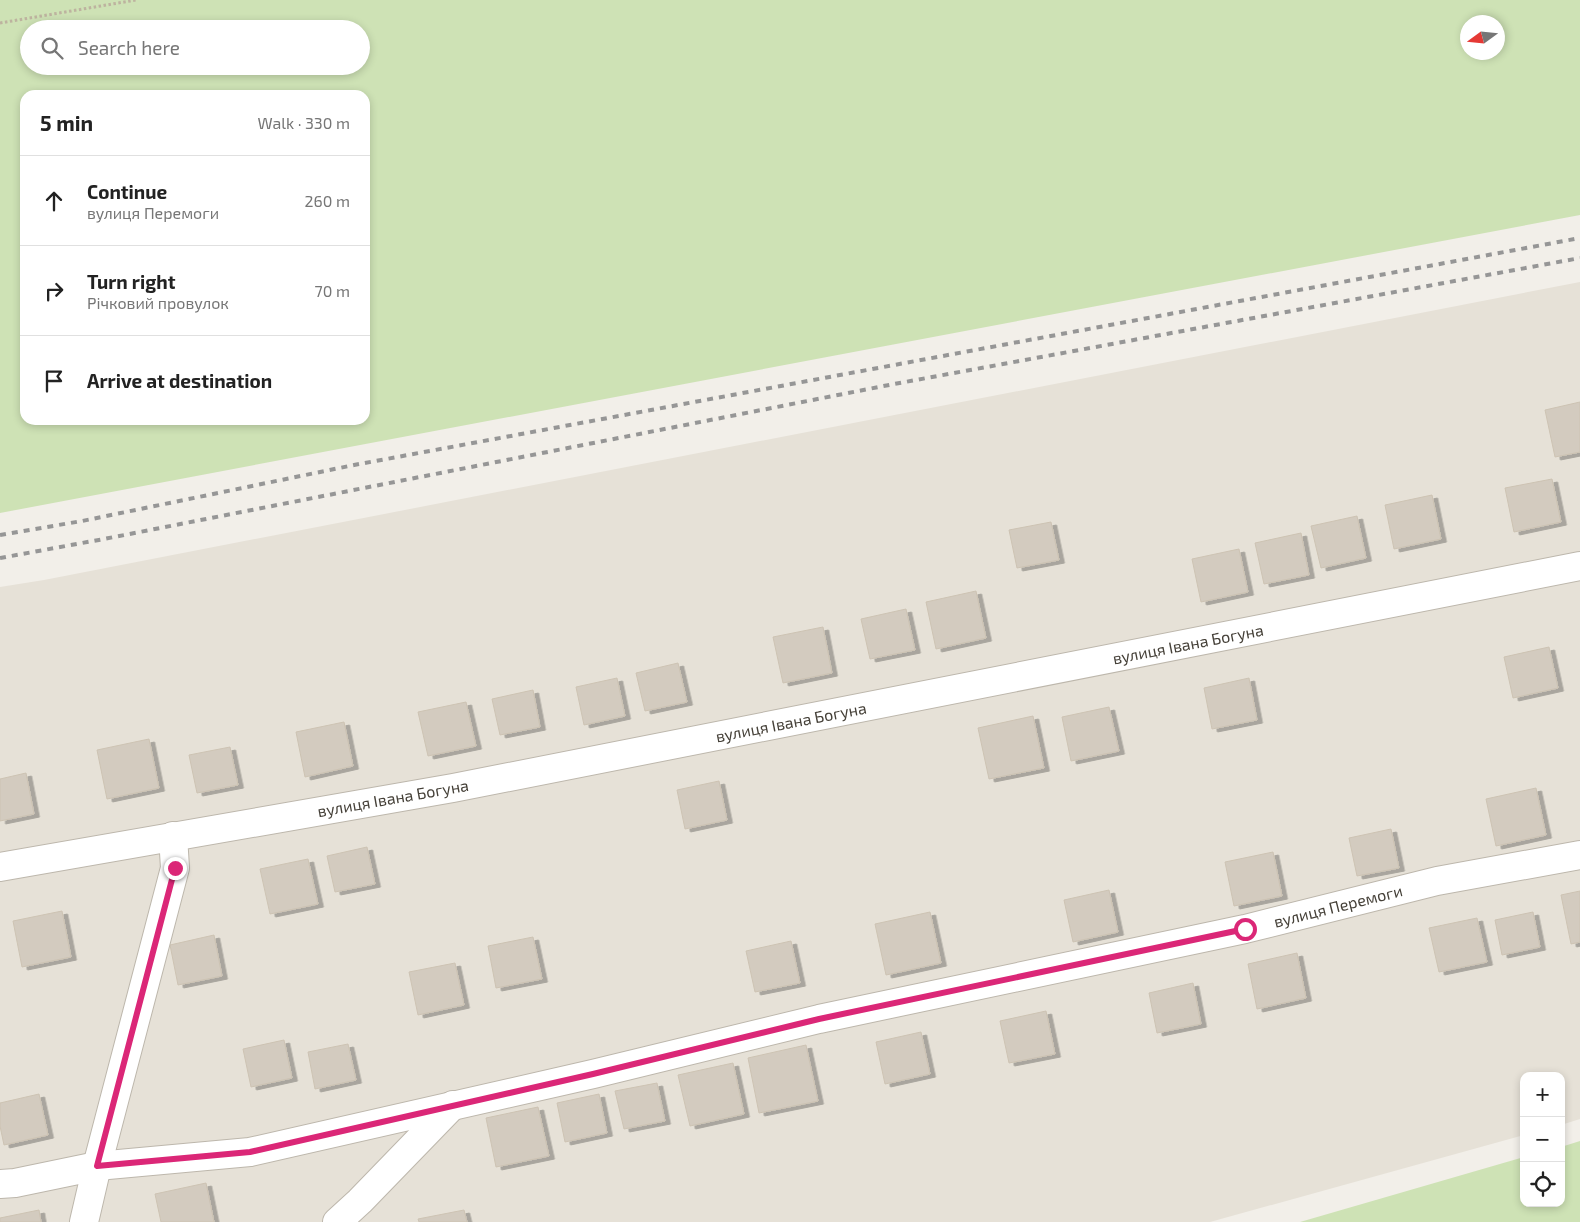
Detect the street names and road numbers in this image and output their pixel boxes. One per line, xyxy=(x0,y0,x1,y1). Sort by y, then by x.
street label: вулиця Івана Богуна xyxy=(1111,620,1265,668)
street label: вулиця Івана Богуна xyxy=(714,698,868,746)
street label: вулиця Івана Богуна xyxy=(316,775,470,821)
street label: вулиця Перемоги xyxy=(1272,880,1404,932)

